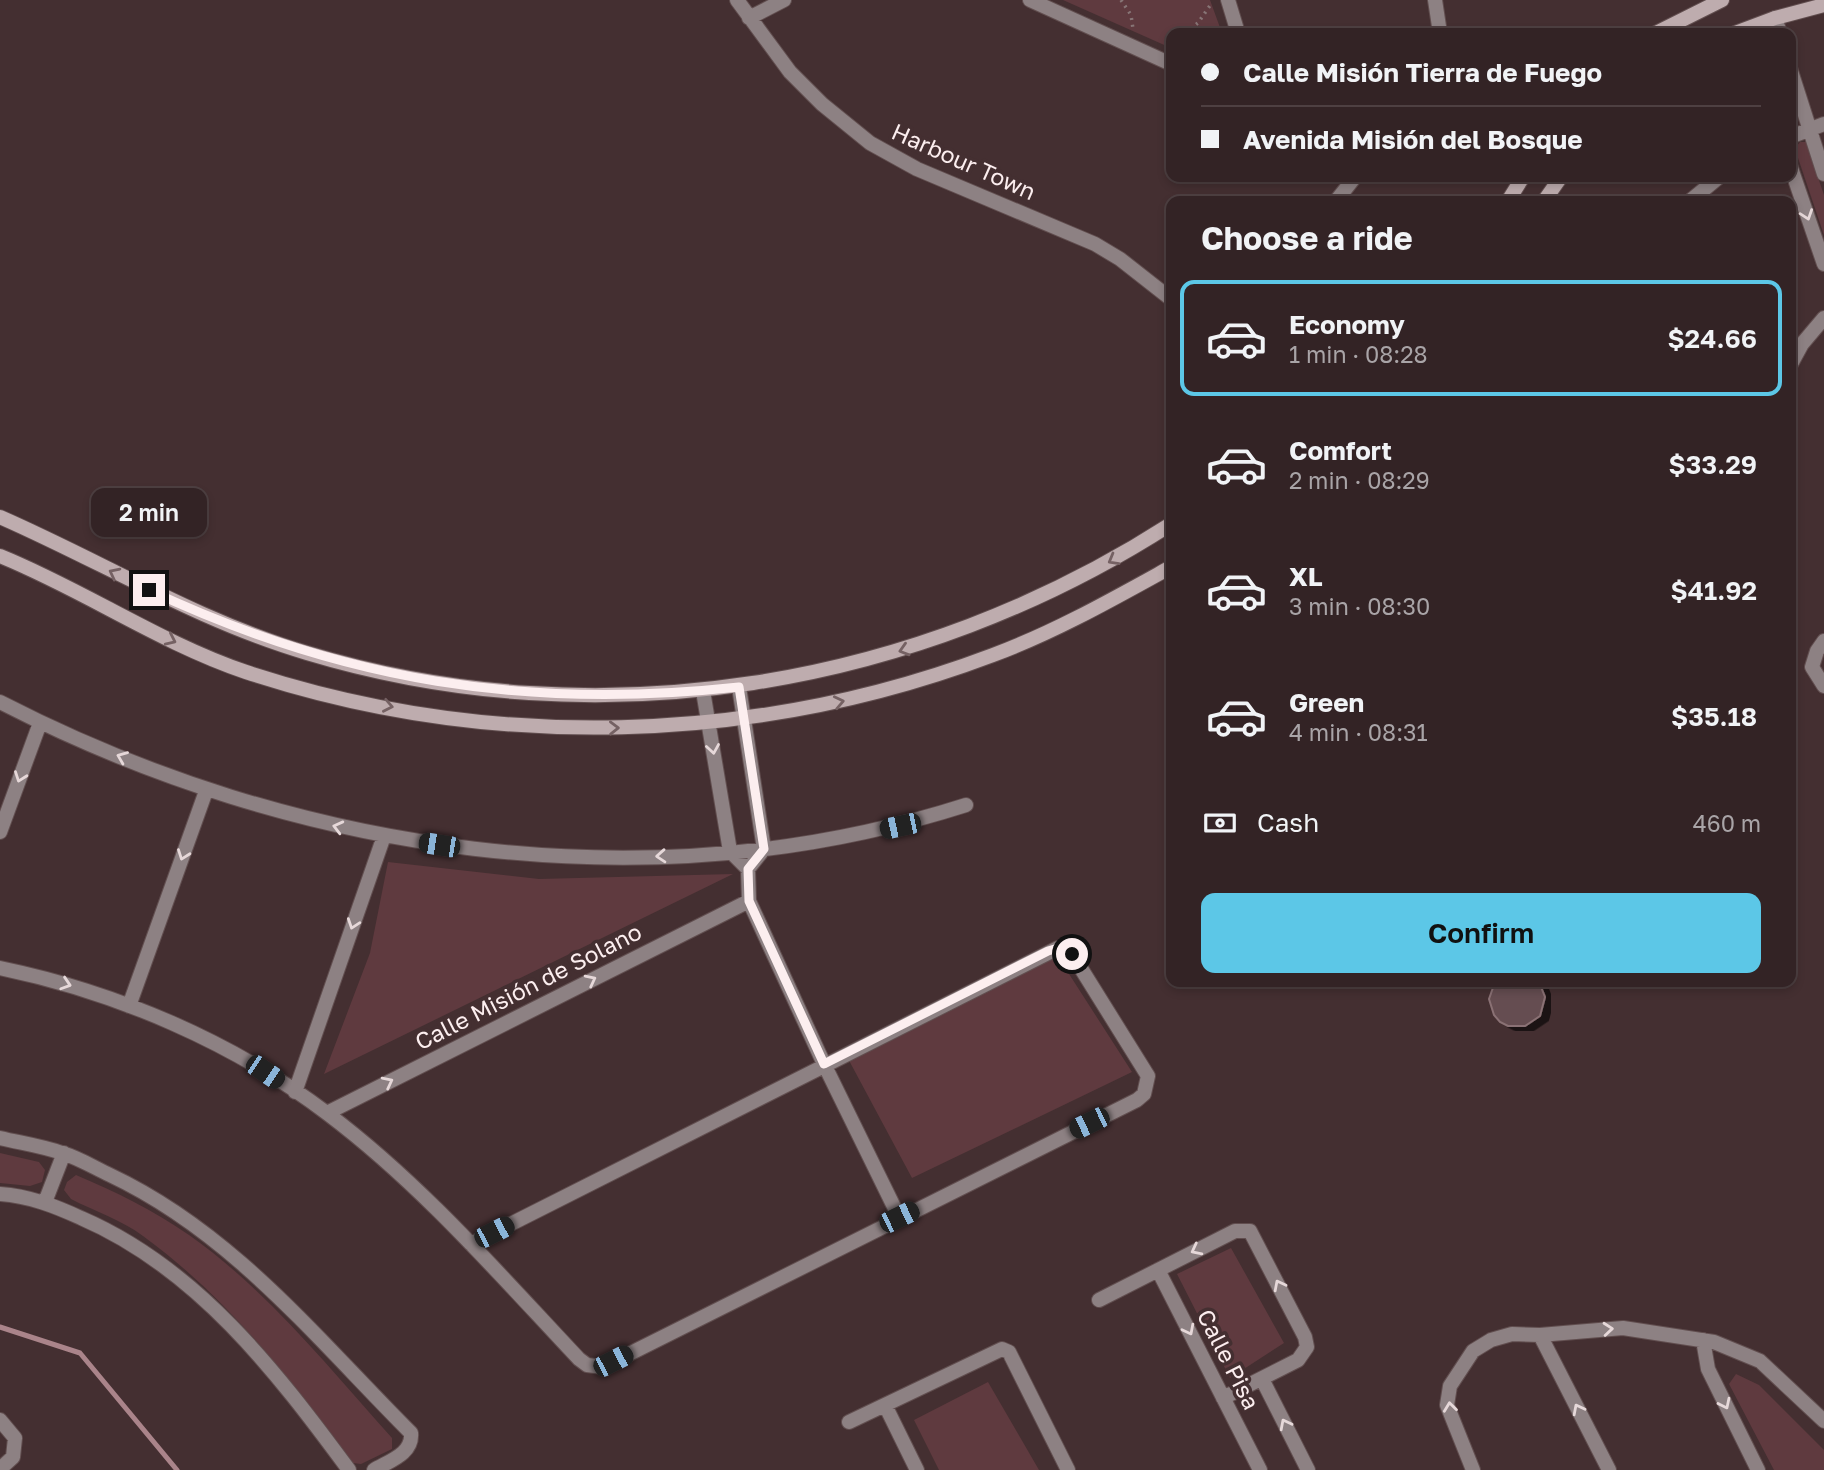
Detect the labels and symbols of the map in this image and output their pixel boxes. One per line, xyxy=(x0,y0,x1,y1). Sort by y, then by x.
street label: Harbour Town xyxy=(888,117,1040,205)
one-way arrow xyxy=(1799,208,1813,220)
callout: 2 min xyxy=(91,489,207,538)
one-way arrow xyxy=(1107,552,1120,565)
one-way arrow xyxy=(108,568,121,581)
route end xyxy=(133,574,165,606)
one-way arrow xyxy=(164,632,176,646)
one-way arrow xyxy=(898,641,910,656)
one-way arrow xyxy=(833,696,845,711)
one-way arrow xyxy=(382,698,394,713)
one-way arrow xyxy=(609,721,620,736)
one-way arrow xyxy=(705,744,720,755)
one-way arrow xyxy=(117,751,129,765)
one-way arrow xyxy=(14,771,28,783)
car xyxy=(878,811,923,841)
one-way arrow xyxy=(332,821,344,835)
car xyxy=(417,831,462,859)
one-way arrow xyxy=(656,848,667,863)
one-way arrow xyxy=(177,849,191,861)
one-way arrow xyxy=(347,917,361,929)
street label: Calle Misión de Solano xyxy=(410,917,646,1055)
route start xyxy=(1056,938,1088,970)
one-way arrow xyxy=(584,974,596,988)
one-way arrow xyxy=(60,976,72,991)
car xyxy=(242,1052,289,1092)
one-way arrow xyxy=(381,1077,393,1091)
car xyxy=(1066,1104,1113,1142)
car xyxy=(876,1198,923,1236)
car xyxy=(471,1213,518,1251)
one-way arrow xyxy=(1191,1242,1204,1256)
one-way arrow xyxy=(1274,1280,1288,1292)
street label: Calle Pisa xyxy=(1192,1304,1266,1414)
one-way arrow xyxy=(1602,1322,1613,1337)
one-way arrow xyxy=(1180,1323,1194,1335)
car xyxy=(590,1342,637,1380)
one-way arrow xyxy=(1717,1396,1730,1409)
one-way arrow xyxy=(1443,1401,1458,1412)
one-way arrow xyxy=(1572,1404,1586,1416)
one-way arrow xyxy=(1279,1419,1293,1431)

